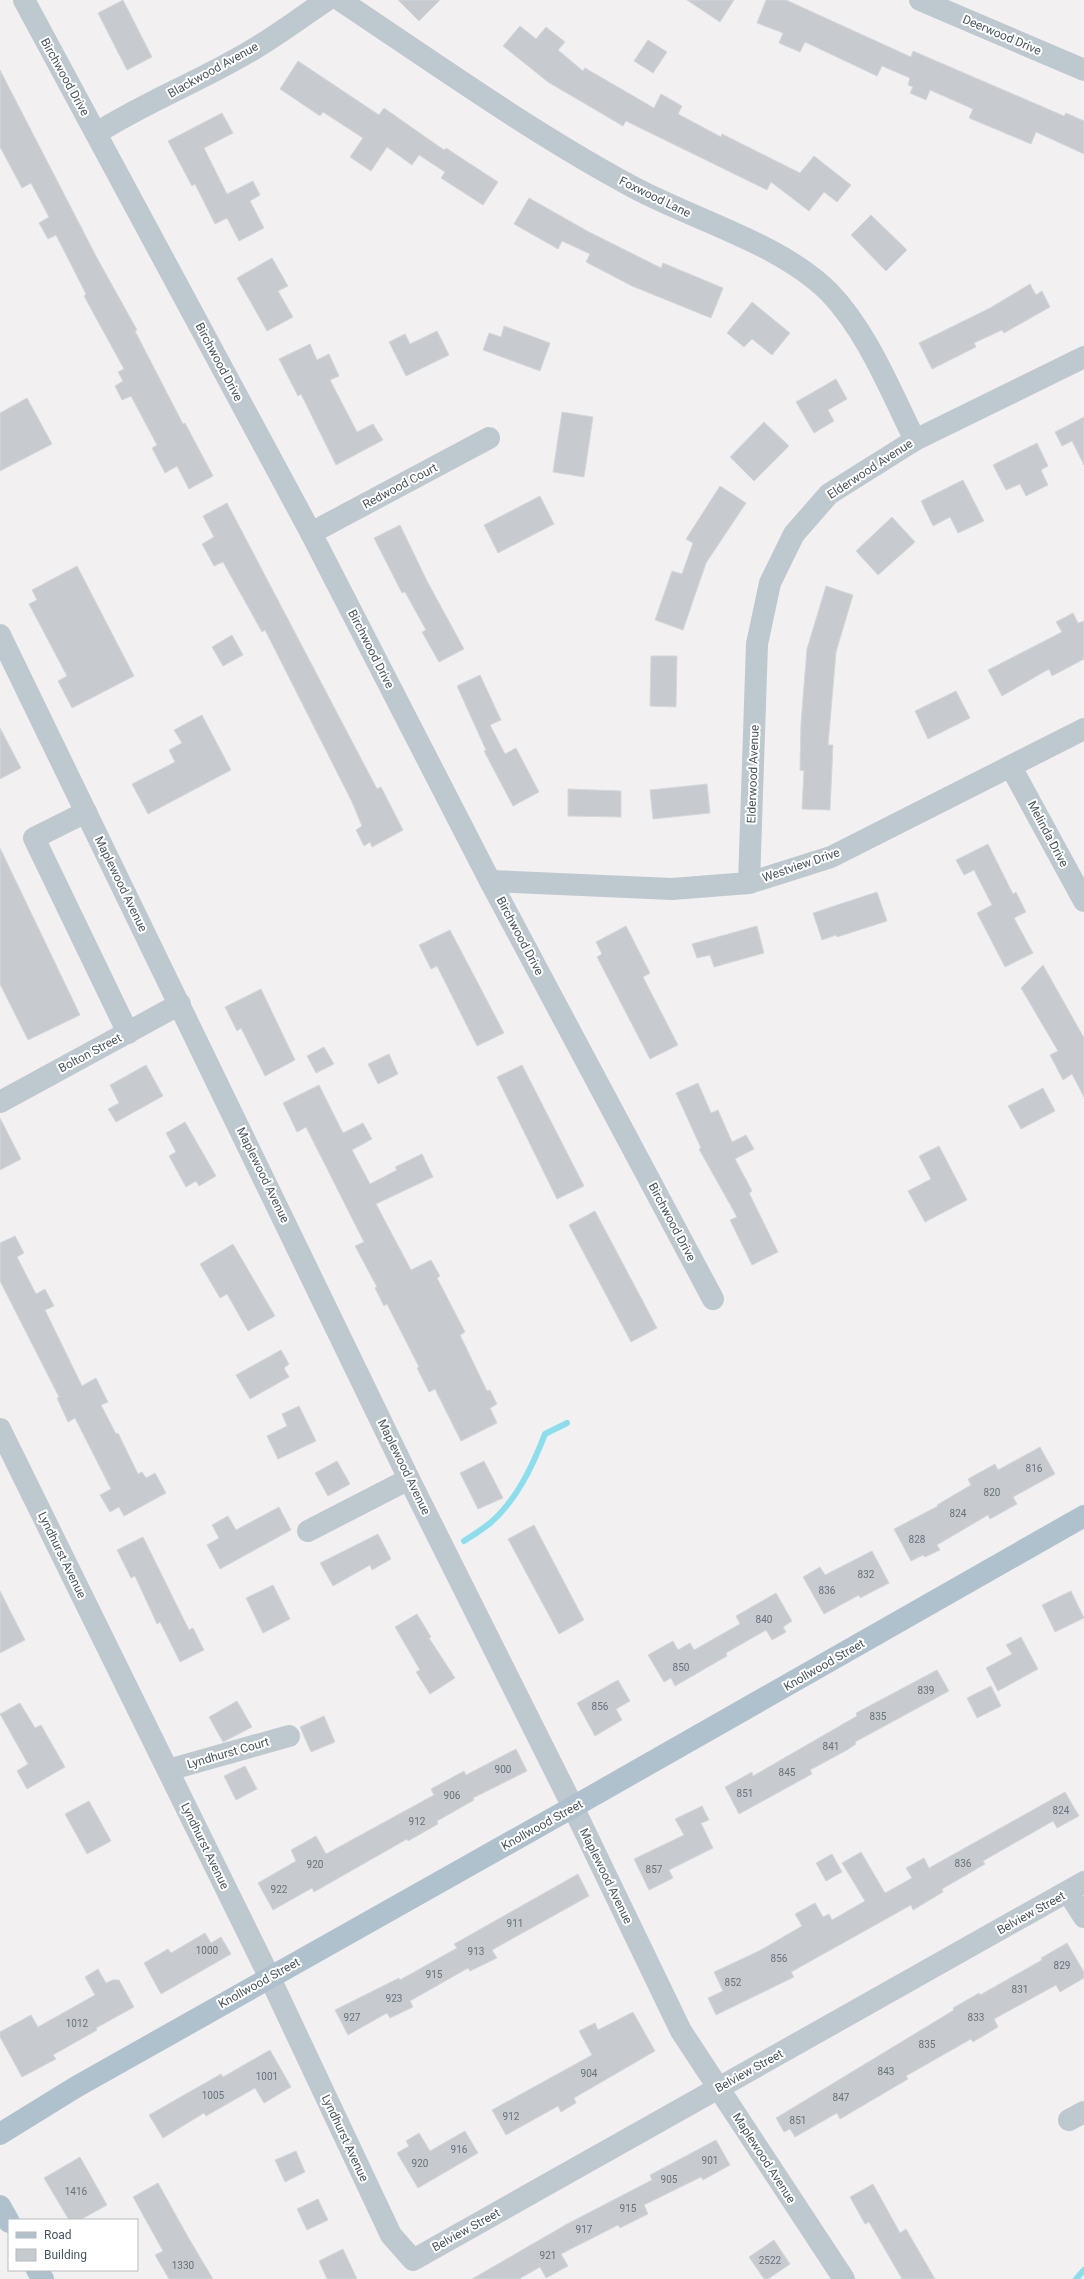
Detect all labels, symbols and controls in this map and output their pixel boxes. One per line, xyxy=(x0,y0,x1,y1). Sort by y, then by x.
street label: Deerwood Drive xyxy=(961,12,1043,58)
street label: Birchwood Drive xyxy=(38,36,92,118)
street label: Blackwood Avenue xyxy=(165,39,261,101)
street label: Foxwood Lane xyxy=(617,174,693,220)
street label: Birchwood Drive xyxy=(192,320,246,404)
street label: Elderwood Avenue xyxy=(825,436,915,502)
street label: Redwood Court xyxy=(360,460,440,512)
street label: Birchwood Drive xyxy=(345,607,397,691)
street label: Elderwood Avenue xyxy=(744,724,762,824)
street label: Melinda Drive xyxy=(1025,799,1071,869)
street label: Maplewood Avenue xyxy=(92,834,150,934)
street label: Westview Drive xyxy=(760,845,842,885)
street label: Birchwood Drive xyxy=(493,894,547,978)
street label: Bolton Street xyxy=(56,1031,124,1075)
street label: Maplewood Avenue xyxy=(234,1125,292,1225)
street label: Birchwood Drive xyxy=(645,1180,699,1264)
street label: Maplewood Avenue xyxy=(375,1417,433,1517)
house number: 816 xyxy=(1026,1463,1043,1474)
house number: 820 xyxy=(984,1487,1001,1498)
house number: 824 xyxy=(950,1508,967,1519)
street label: Lyndhurst Avenue xyxy=(35,1510,89,1600)
house number: 828 xyxy=(909,1534,926,1545)
house number: 832 xyxy=(858,1569,875,1580)
house number: 836 xyxy=(819,1585,836,1596)
house number: 840 xyxy=(756,1614,773,1625)
street label: Knollwood Street xyxy=(781,1636,867,1694)
house number: 850 xyxy=(673,1662,690,1673)
house number: 839 xyxy=(918,1685,934,1696)
house number: 856 xyxy=(592,1701,609,1712)
house number: 835 xyxy=(870,1711,887,1722)
street label: Lyndhurst Court xyxy=(185,1735,271,1771)
house number: 841 xyxy=(823,1741,839,1752)
house number: 900 xyxy=(495,1764,512,1775)
house number: 845 xyxy=(779,1767,796,1778)
house number: 851 xyxy=(737,1788,753,1799)
house number: 906 xyxy=(444,1790,461,1801)
street label: Knollwood Street xyxy=(499,1797,585,1853)
street label: Lyndhurst Avenue xyxy=(178,1801,232,1891)
house number: 824 xyxy=(1053,1805,1070,1816)
house number: 912 xyxy=(409,1816,426,1827)
street label: Maplewood Avenue xyxy=(577,1826,635,1926)
house number: 836 xyxy=(955,1858,972,1869)
house number: 920 xyxy=(307,1859,324,1870)
house number: 857 xyxy=(646,1864,663,1875)
house number: 922 xyxy=(271,1884,288,1895)
street label: Belview Street xyxy=(995,1889,1067,1937)
house number: 911 xyxy=(507,1918,523,1929)
house number: 1000 xyxy=(196,1945,219,1956)
house number: 913 xyxy=(468,1946,484,1957)
house number: 856 xyxy=(771,1953,788,1964)
street label: Knollwood Street xyxy=(216,1955,302,2011)
house number: 829 xyxy=(1054,1960,1070,1971)
house number: 915 xyxy=(426,1969,443,1980)
house number: 852 xyxy=(725,1977,742,1988)
house number: 831 xyxy=(1012,1984,1028,1995)
house number: 923 xyxy=(386,1993,402,2004)
house number: 927 xyxy=(344,2012,361,2023)
house number: 833 xyxy=(968,2012,984,2023)
house number: 1012 xyxy=(66,2018,89,2029)
house number: 835 xyxy=(919,2039,936,2050)
street label: Belview Street xyxy=(713,2047,785,2095)
house number: 843 xyxy=(878,2066,894,2077)
house number: 904 xyxy=(581,2068,598,2079)
house number: 1001 xyxy=(256,2071,278,2082)
house number: 1005 xyxy=(202,2090,225,2101)
street label: Lyndhurst Avenue xyxy=(319,2092,371,2184)
house number: 847 xyxy=(833,2092,850,2103)
street label: Maplewood Avenue xyxy=(730,2110,798,2206)
house number: 912 xyxy=(503,2111,520,2122)
house number: 851 xyxy=(790,2115,806,2126)
house number: 916 xyxy=(451,2144,468,2155)
house number: 901 xyxy=(702,2155,718,2166)
house number: 920 xyxy=(412,2158,429,2169)
house number: 905 xyxy=(661,2174,678,2185)
house number: 1416 xyxy=(65,2186,88,2197)
house number: 915 xyxy=(620,2203,637,2214)
street label: Belview Street xyxy=(430,2206,502,2254)
legend xyxy=(8,2219,138,2271)
house number: 917 xyxy=(576,2224,593,2235)
text: Road xyxy=(44,2228,72,2242)
text: Building xyxy=(44,2248,87,2262)
house number: 921 xyxy=(540,2250,556,2261)
house number: 2522 xyxy=(759,2255,782,2266)
house number: 1330 xyxy=(172,2260,195,2271)

